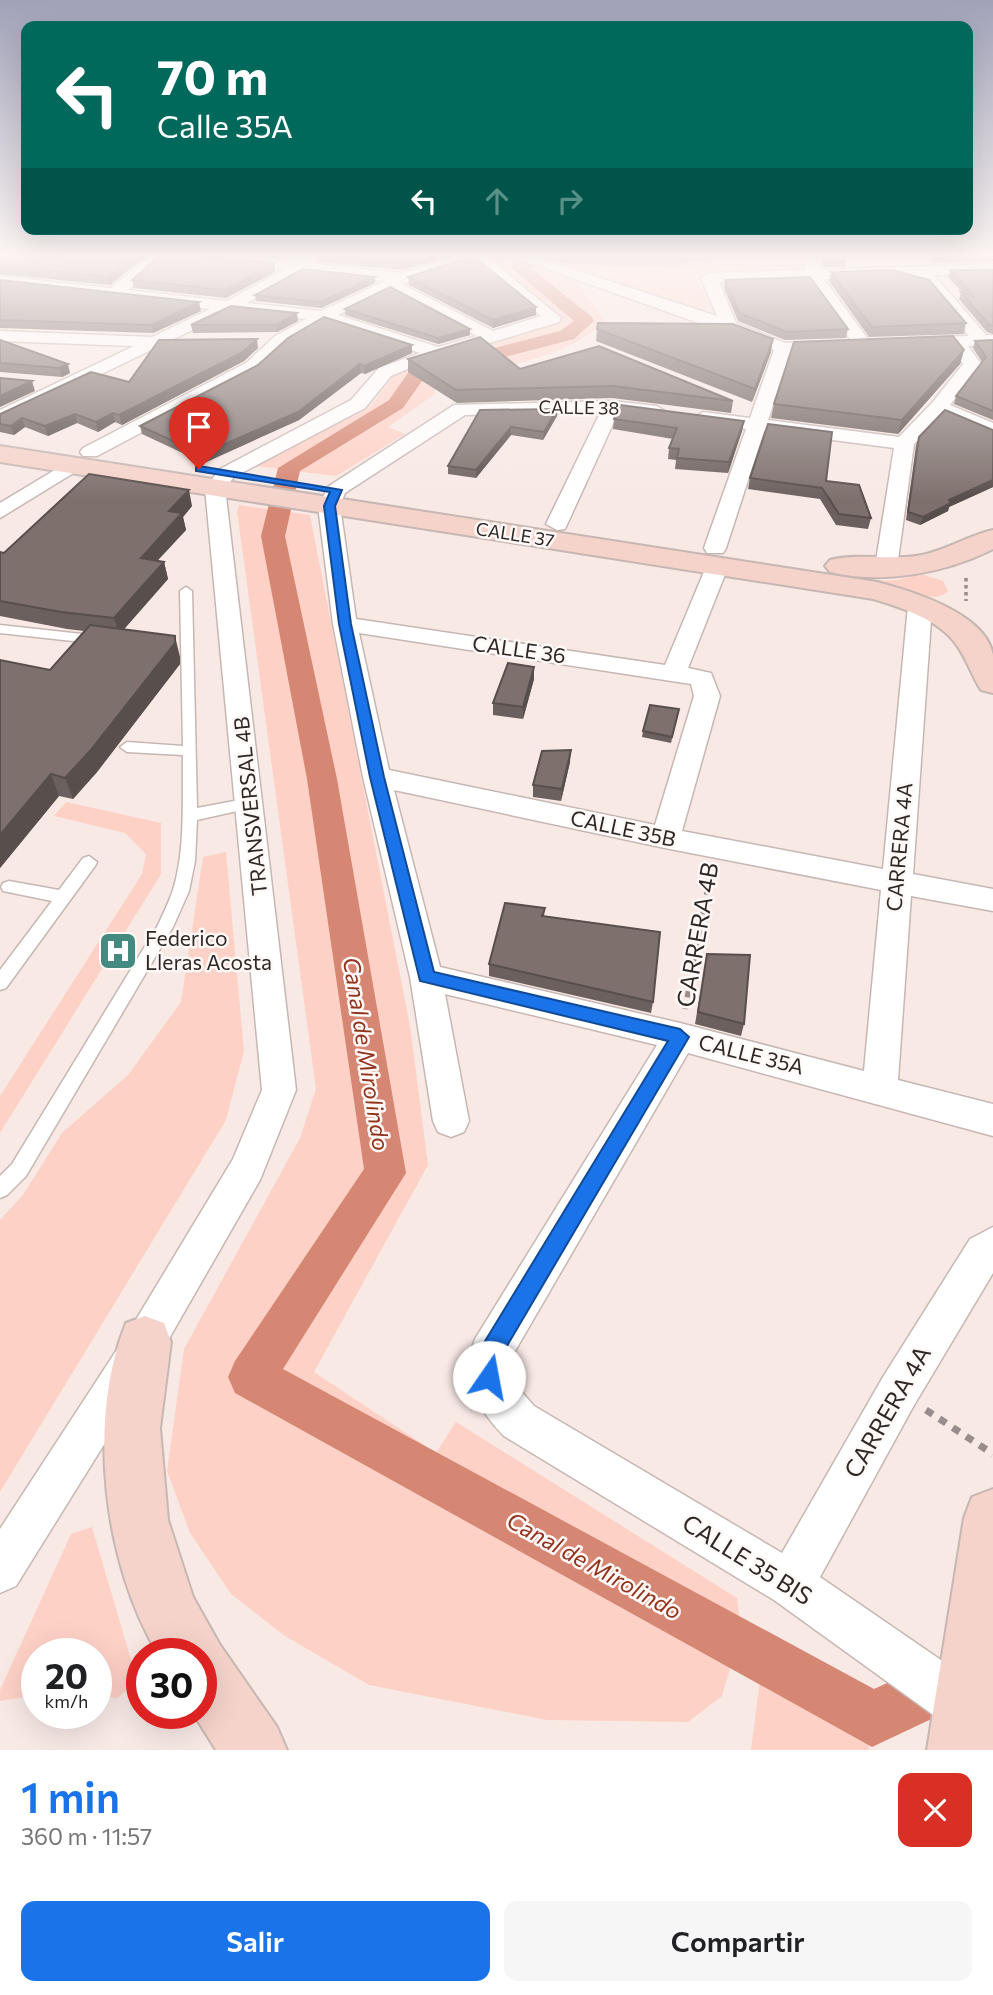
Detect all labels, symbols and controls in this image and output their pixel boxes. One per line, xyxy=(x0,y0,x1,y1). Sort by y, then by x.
text: 70 m xyxy=(157,45,268,105)
icon: left xyxy=(42,49,133,140)
text: Calle 35A xyxy=(157,105,293,145)
icon: left xyxy=(405,182,443,220)
icon: ahead xyxy=(478,182,516,220)
icon: right xyxy=(551,182,589,220)
street label: CALLE 38 xyxy=(538,395,620,419)
pin xyxy=(169,397,229,469)
icon: arrive xyxy=(180,408,218,446)
street label: CALLE 37 xyxy=(474,517,556,551)
street label: CALLE 36 xyxy=(471,630,568,667)
street label: TRANSVERSAL 4B xyxy=(228,715,271,897)
street label: CARRERA 4A xyxy=(880,781,917,912)
street label: CALLE 35B xyxy=(568,804,678,851)
street label: CARRERA 4B xyxy=(670,860,724,1009)
place label: Federico Lleras Acosta xyxy=(145,925,272,974)
hospital icon: Federico Lleras Acosta xyxy=(97,930,139,972)
water label: Canal de Mirolindo xyxy=(338,955,396,1153)
street label: CALLE 35A xyxy=(696,1028,807,1079)
position arrow xyxy=(452,1340,526,1414)
street label: CARRERA 4A xyxy=(837,1340,936,1482)
water label: Canal de Mirolindo xyxy=(502,1505,687,1625)
street label: CALLE 35 BIS xyxy=(677,1507,818,1610)
speed limit sign: 30 xyxy=(126,1638,217,1729)
text: 20 xyxy=(45,1653,88,1696)
text: km/h xyxy=(45,1690,88,1712)
text: 1 min xyxy=(21,1770,120,1822)
button: close xyxy=(898,1773,972,1847)
text: 360 m · 11:57 xyxy=(21,1822,152,1850)
button: Salir xyxy=(21,1901,490,1981)
button: Compartir xyxy=(504,1901,972,1981)

